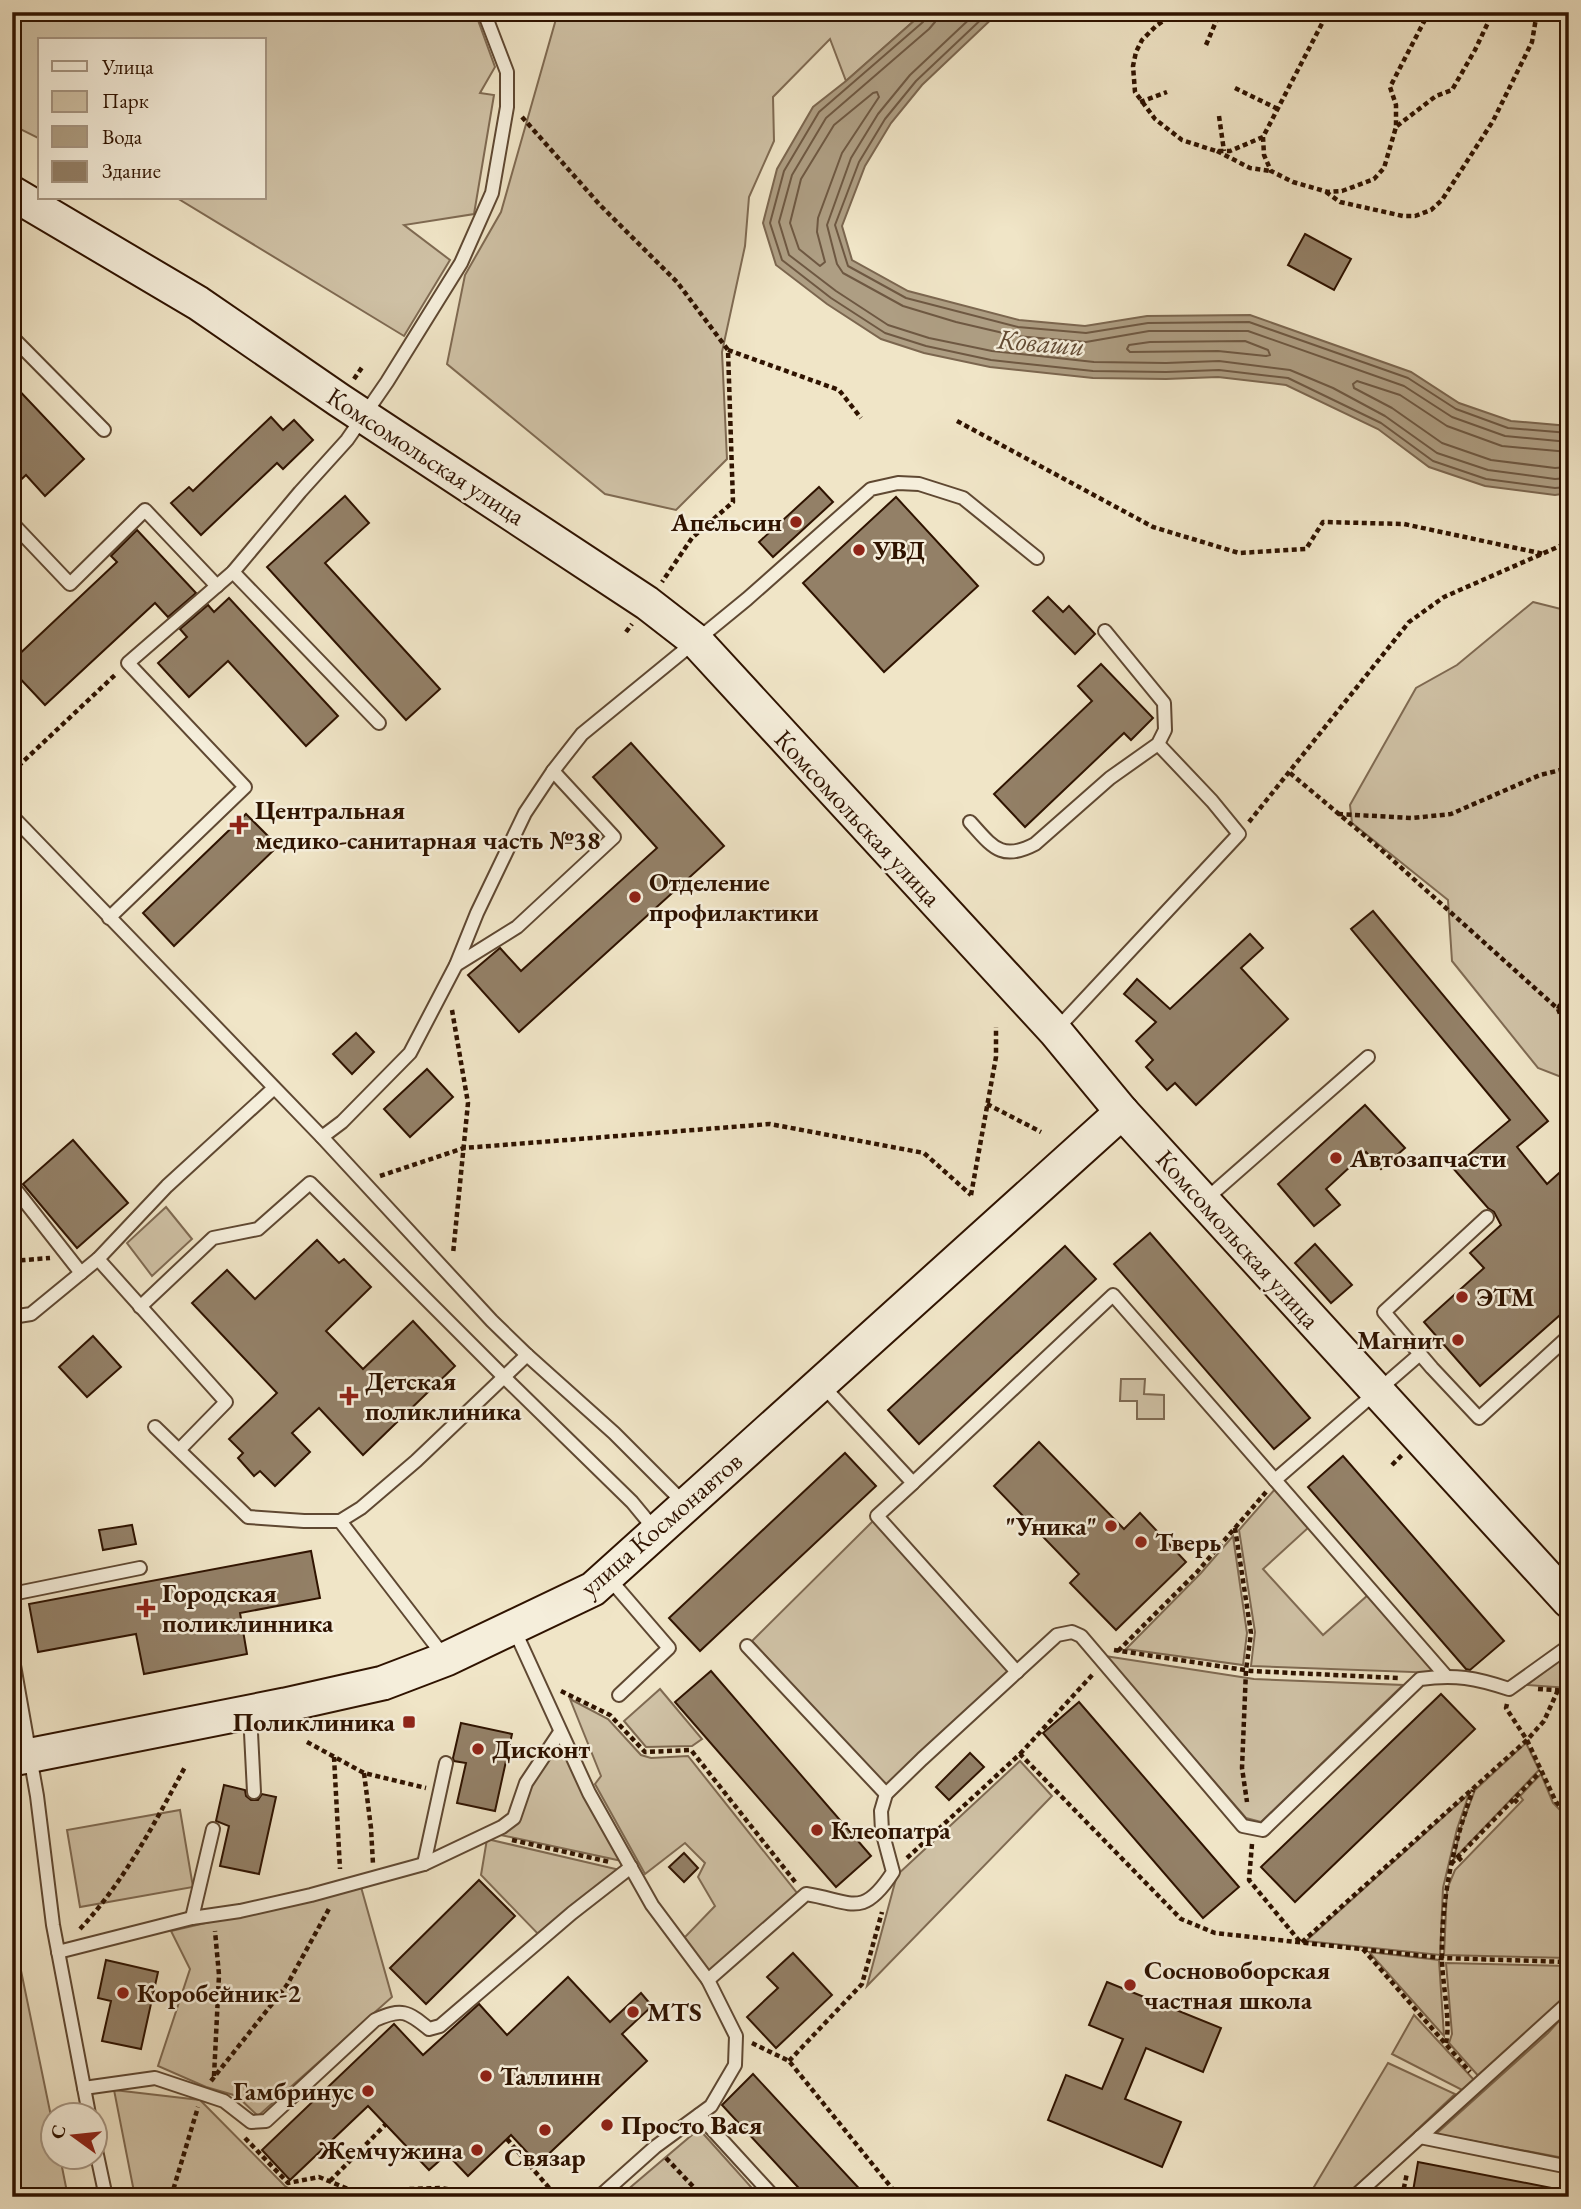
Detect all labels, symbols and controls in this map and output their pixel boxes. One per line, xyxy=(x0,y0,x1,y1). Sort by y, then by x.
legend xyxy=(38,38,266,200)
text: Улица xyxy=(101,53,154,80)
text: Парк xyxy=(102,87,149,114)
text: Вода xyxy=(102,123,143,150)
text: Здание xyxy=(102,157,161,184)
water label: Коваши xyxy=(995,320,1086,364)
street label: Комсомольская улица xyxy=(320,379,532,533)
place label: Апельсин xyxy=(670,505,782,539)
marker: Апельсин xyxy=(788,514,804,530)
place label: УВД xyxy=(872,533,925,567)
marker: УВД xyxy=(851,542,867,558)
street label: Комсомольская улица xyxy=(767,722,949,914)
place label: Центральная медико-санитарная часть №38 xyxy=(255,793,601,857)
marker: Центральная медико-санитарная часть №38 xyxy=(229,815,249,835)
place label: Отделение профилактики xyxy=(649,865,819,929)
marker: Отделение профилактики xyxy=(627,889,643,905)
place label: Автозапчасти xyxy=(1349,1141,1506,1175)
street label: Комсомольская улица xyxy=(1148,1142,1328,1336)
marker: Автозапчасти xyxy=(1328,1150,1344,1166)
place label: ЭТМ xyxy=(1476,1280,1535,1314)
marker: ЭТМ xyxy=(1454,1289,1470,1305)
place label: Магнит xyxy=(1357,1323,1444,1357)
marker: Магнит xyxy=(1450,1332,1466,1348)
place label: Детская поликлиника xyxy=(365,1364,522,1428)
marker: Детская поликлиника xyxy=(339,1386,359,1406)
street label: улица Космонавтов xyxy=(573,1444,749,1604)
place label: "Уника" xyxy=(1006,1509,1097,1543)
marker: "Уника" xyxy=(1103,1518,1119,1534)
place label: Тверь xyxy=(1155,1525,1221,1559)
marker: Тверь xyxy=(1133,1534,1149,1550)
place label: Городская поликлинника xyxy=(162,1576,334,1640)
marker: Городская поликлинника xyxy=(136,1598,156,1618)
place label: Поликлиника xyxy=(233,1705,396,1739)
marker: Поликлиника xyxy=(401,1714,417,1730)
place label: Дисконт xyxy=(492,1732,591,1766)
marker: Дисконт xyxy=(470,1741,486,1757)
place label: Клеопатра xyxy=(831,1813,951,1847)
marker: Клеопатра xyxy=(809,1822,825,1838)
place label: Сосновоборская частная школа xyxy=(1144,1953,1330,2017)
place label: Коробейник-2 xyxy=(137,1976,301,2010)
marker: Сосновоборская частная школа xyxy=(1122,1977,1138,1993)
marker: Коробейник-2 xyxy=(115,1985,131,2001)
place label: MTS xyxy=(647,1995,702,2029)
marker: MTS xyxy=(625,2004,641,2020)
place label: Таллинн xyxy=(500,2059,601,2093)
marker: Таллинн xyxy=(478,2068,494,2084)
place label: Гамбринус xyxy=(233,2074,354,2108)
marker: Гамбринус xyxy=(360,2083,376,2099)
north arrow xyxy=(38,2100,108,2170)
place label: Просто Вася xyxy=(621,2108,762,2142)
marker: Просто Вася xyxy=(599,2117,615,2133)
text: С xyxy=(44,2122,72,2141)
marker: Связар xyxy=(537,2122,553,2138)
place label: Жемчужина xyxy=(317,2133,464,2167)
place label: Связар xyxy=(504,2140,586,2174)
marker: Жемчужина xyxy=(469,2142,485,2158)

